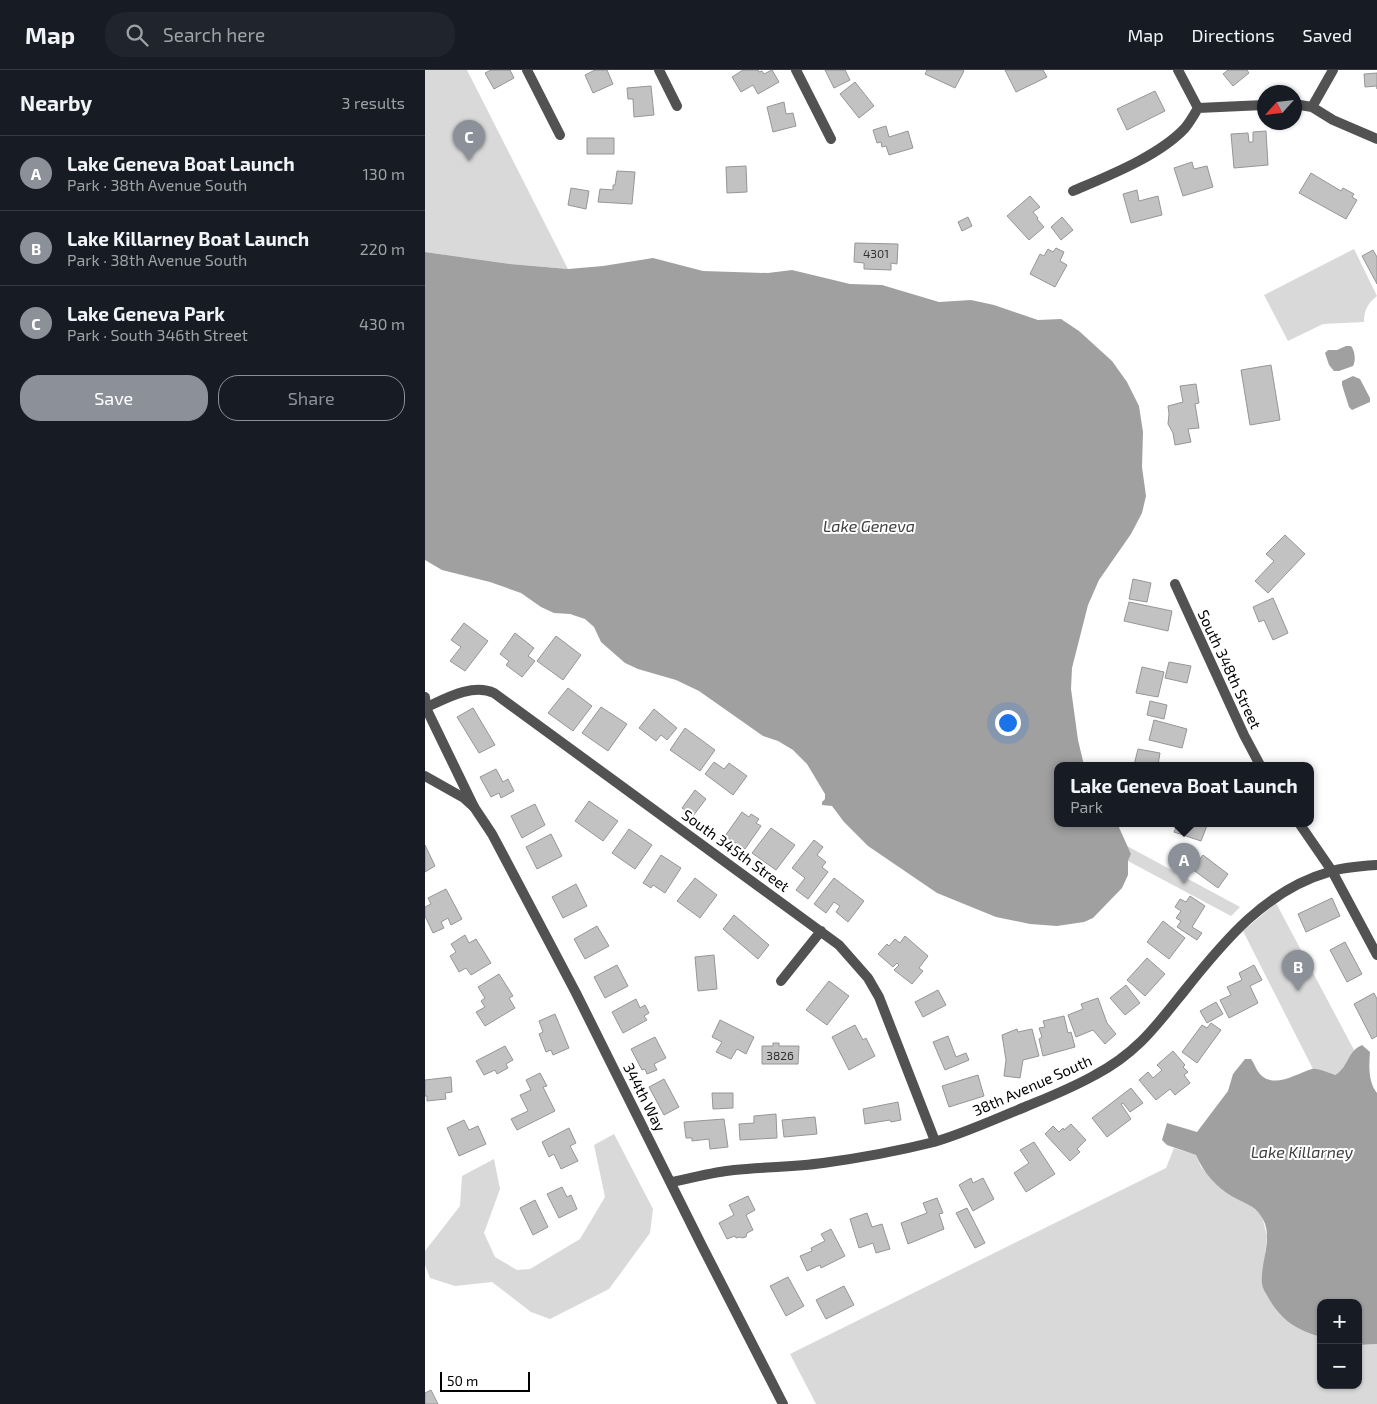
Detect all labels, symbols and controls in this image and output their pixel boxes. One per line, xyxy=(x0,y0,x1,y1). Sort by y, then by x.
search box xyxy=(105,12,455,57)
text: Map xyxy=(25,20,75,49)
icon: search xyxy=(123,21,151,49)
text: Search here xyxy=(163,23,265,46)
text: Map xyxy=(1127,24,1164,46)
text: Directions xyxy=(1192,24,1275,46)
text: Saved xyxy=(1303,24,1352,46)
north arrow xyxy=(1257,85,1302,130)
text: Nearby xyxy=(20,90,92,115)
text: 3 results xyxy=(342,93,405,112)
pin: C xyxy=(453,120,485,161)
text: Lake Geneva Boat Launch xyxy=(67,152,295,175)
text: A xyxy=(31,164,41,183)
text: 130 m xyxy=(363,164,405,183)
text: Park · 38th Avenue South xyxy=(67,175,247,194)
text: Lake Killarney Boat Launch xyxy=(67,227,309,250)
text: B xyxy=(31,239,41,258)
text: 220 m xyxy=(360,239,405,258)
house number: 4301 xyxy=(863,246,889,260)
text: Park · 38th Avenue South xyxy=(67,250,247,269)
text: Lake Geneva Park xyxy=(67,302,225,325)
text: C xyxy=(31,314,41,333)
text: 430 m xyxy=(359,314,405,333)
text: Park · South 346th Street xyxy=(67,325,248,344)
button: Save xyxy=(20,375,208,421)
button: Share xyxy=(218,375,405,421)
water label: Lake Geneva xyxy=(823,516,915,535)
street label: South 348th Street xyxy=(1194,607,1266,732)
your location xyxy=(995,710,1021,736)
popup xyxy=(1054,762,1314,827)
text: Lake Geneva Boat Launch xyxy=(1070,774,1298,797)
text: Park xyxy=(1070,797,1103,816)
street label: South 345th Street xyxy=(679,805,793,895)
pin: A xyxy=(1168,843,1200,884)
pin: B xyxy=(1282,950,1314,991)
house number: 3826 xyxy=(766,1048,794,1062)
street label: 38th Avenue South xyxy=(970,1051,1094,1119)
street label: 344th Way xyxy=(620,1060,670,1134)
water label: Lake Killarney xyxy=(1251,1142,1354,1162)
map controls xyxy=(1317,1299,1362,1389)
button: + xyxy=(1317,1299,1362,1344)
button: − xyxy=(1317,1344,1362,1389)
scale bar xyxy=(440,1369,530,1392)
text: 50 m xyxy=(447,1372,478,1389)

